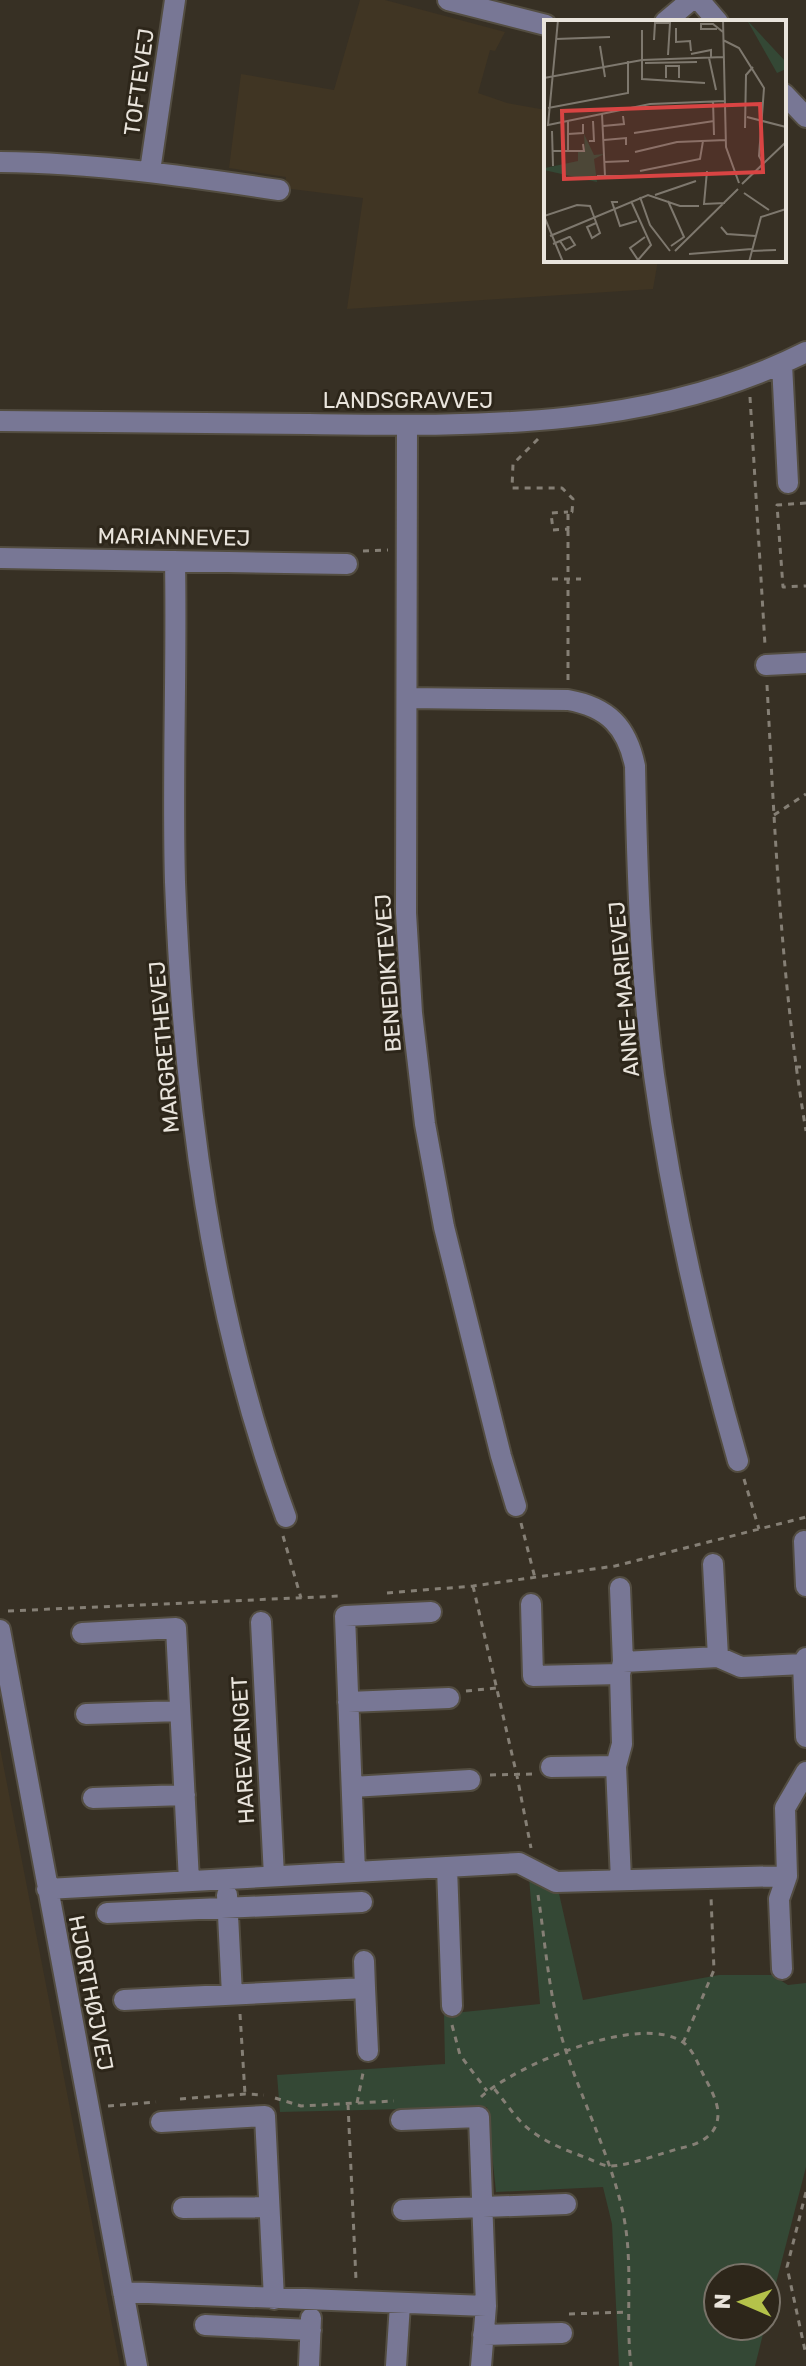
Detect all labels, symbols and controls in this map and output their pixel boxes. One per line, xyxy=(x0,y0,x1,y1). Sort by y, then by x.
inset map xyxy=(544,20,786,262)
street label: TOFTEVEJ xyxy=(118,27,160,137)
street label: LANDSGRAVVEJ xyxy=(323,387,493,414)
street label: MARIANNEVEJ xyxy=(97,522,251,552)
street label: BENEDIKTEVEJ xyxy=(369,893,407,1053)
street label: ANNE-MARIEVEJ xyxy=(603,900,645,1078)
street label: MARGRETHEVEJ xyxy=(143,960,185,1134)
street label: HAREVÆNGET xyxy=(226,1675,260,1825)
street label: HJORTHØJVEJ xyxy=(63,1913,119,2073)
north arrow xyxy=(702,2262,782,2342)
text: N xyxy=(709,2293,736,2310)

